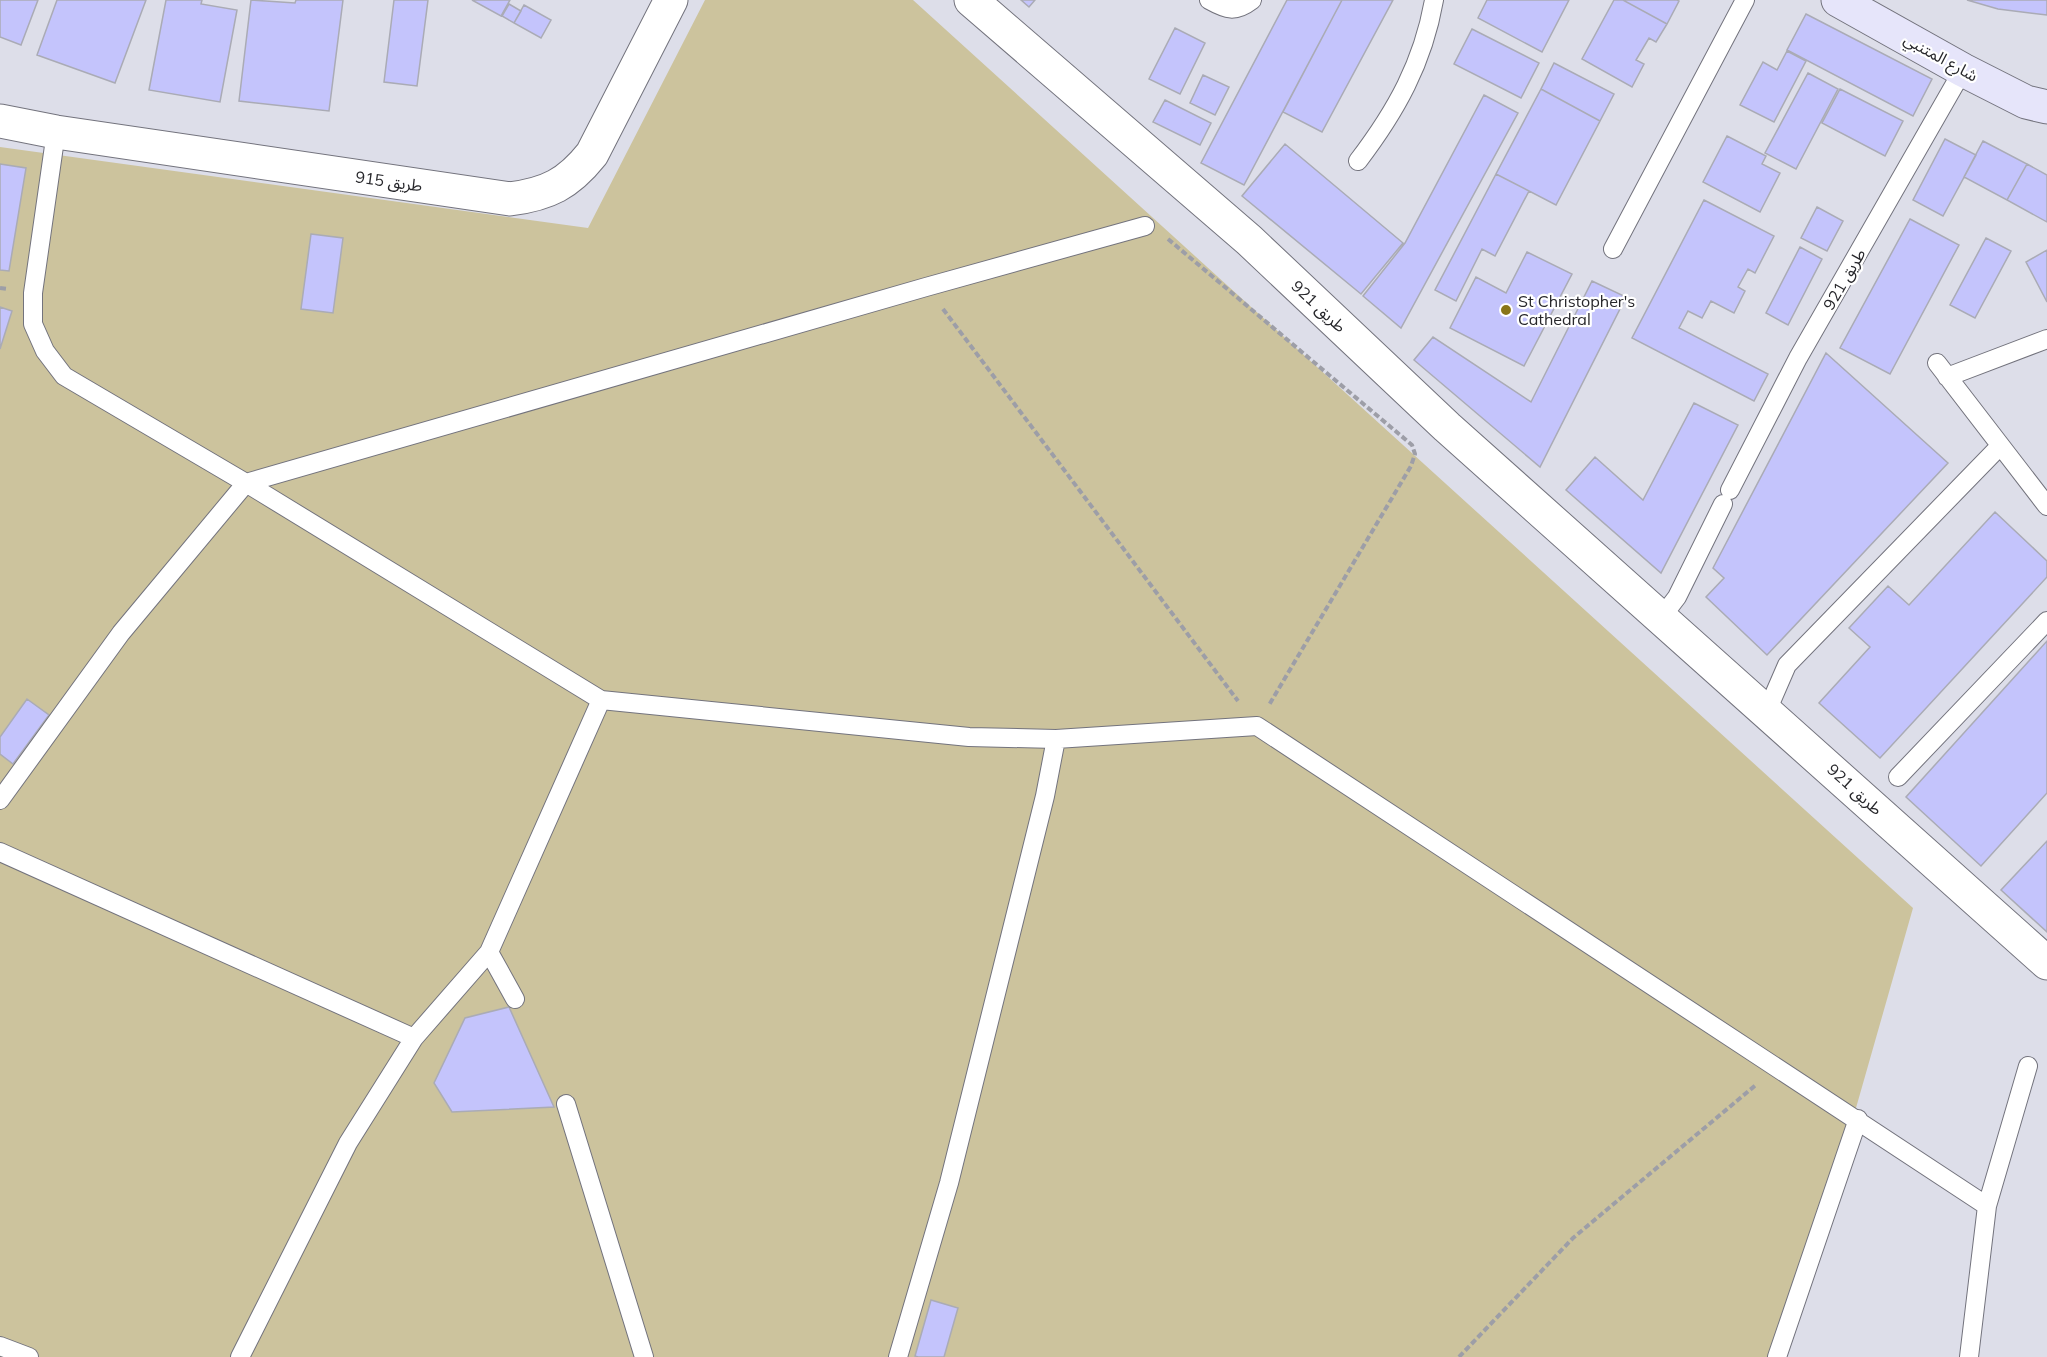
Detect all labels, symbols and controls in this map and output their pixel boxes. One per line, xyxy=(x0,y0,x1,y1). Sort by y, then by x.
street label: شارع المتنبي xyxy=(1899,29,1981,88)
street label: طريق 915 xyxy=(354,166,424,197)
street label: طريق 921 xyxy=(1818,245,1870,314)
street label: طريق 921 xyxy=(1287,276,1351,337)
place label: St Christopher's Cathedral xyxy=(1518,291,1635,329)
marker: St Christopher's Cathedral xyxy=(1499,303,1513,317)
street label: طريق 921 xyxy=(1823,759,1887,820)

